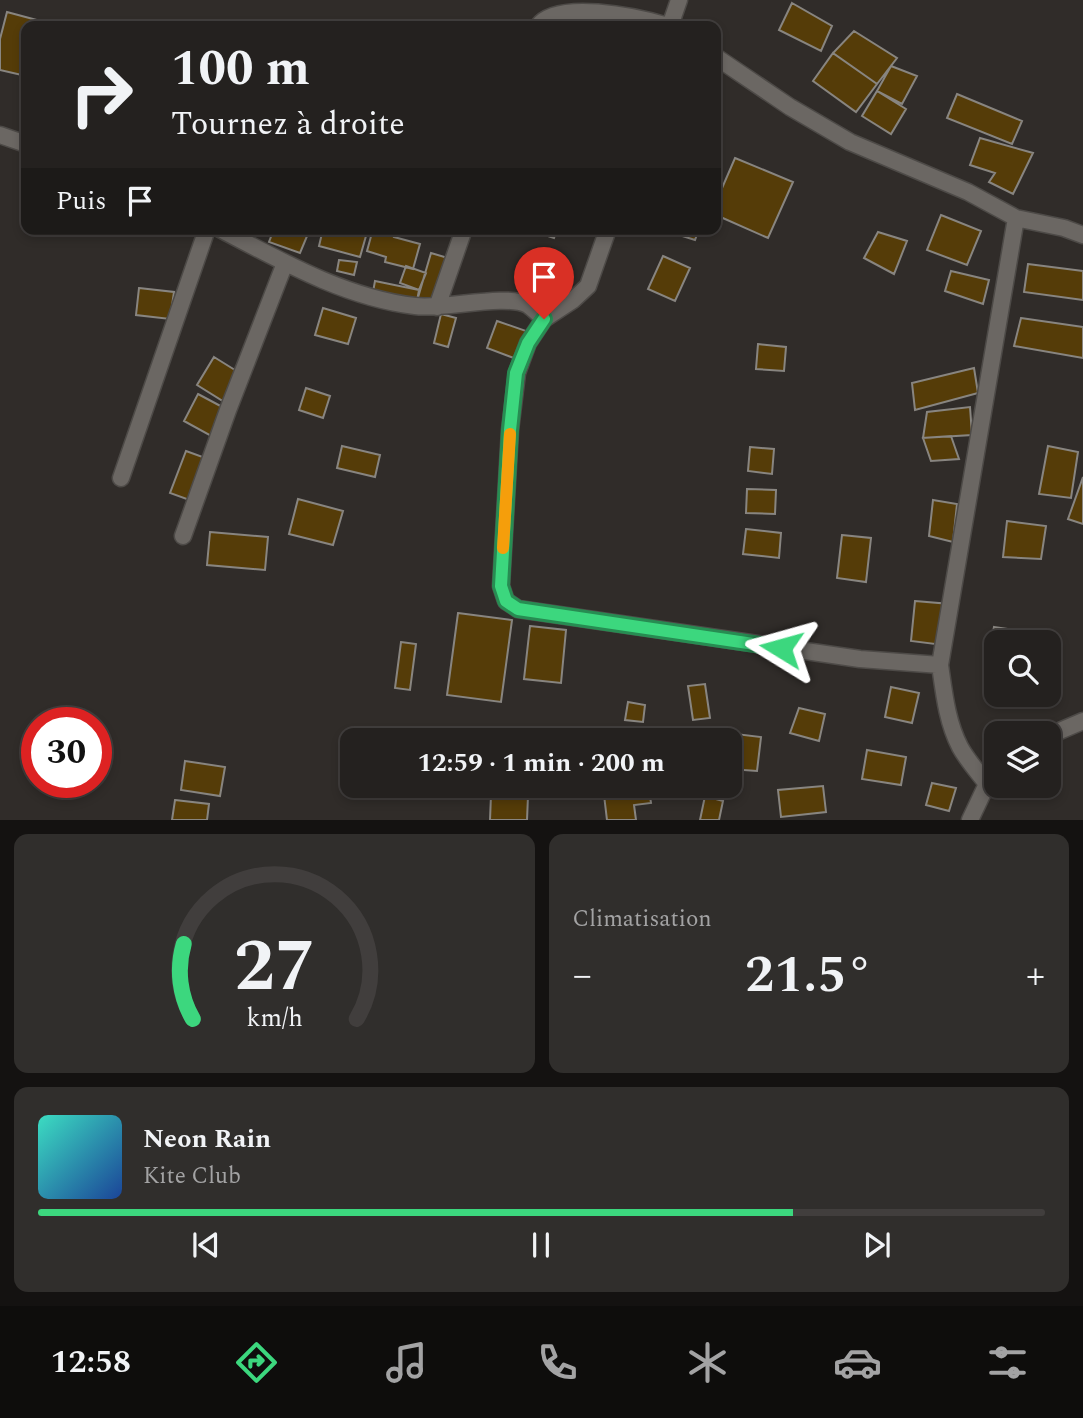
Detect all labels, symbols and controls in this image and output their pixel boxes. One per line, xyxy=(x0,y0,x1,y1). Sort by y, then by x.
text: 100 m xyxy=(171,32,310,107)
icon: right xyxy=(56,49,147,140)
text: Tournez à droite xyxy=(171,100,405,149)
text: Puis xyxy=(56,181,107,221)
icon: arrive xyxy=(121,182,159,220)
pin xyxy=(514,247,574,319)
icon: arrive xyxy=(525,258,563,296)
position arrow xyxy=(744,611,818,685)
map controls xyxy=(984,630,1061,798)
button: search xyxy=(984,630,1061,707)
speed limit sign: 30 xyxy=(21,707,112,798)
button: layers xyxy=(984,721,1061,798)
text: 12:59 · 1 min · 200 m xyxy=(417,743,665,783)
text: Climatisation xyxy=(573,902,712,937)
text: 27 xyxy=(233,913,315,1024)
text: 21.5° xyxy=(745,936,872,1015)
text: − xyxy=(573,947,592,1005)
text: + xyxy=(1026,947,1045,1005)
text: km/h xyxy=(246,1000,302,1038)
text: Neon Rain xyxy=(143,1119,271,1159)
text: Kite Club xyxy=(143,1159,241,1194)
icon: previous xyxy=(187,1226,225,1264)
icon: pause xyxy=(522,1226,560,1264)
icon: next xyxy=(858,1226,896,1264)
text: 12:58 xyxy=(51,1338,131,1387)
icon: directions xyxy=(232,1338,281,1387)
icon: music xyxy=(382,1338,431,1387)
icon: phone xyxy=(533,1338,582,1387)
icon: climate xyxy=(683,1338,732,1387)
icon: car xyxy=(833,1338,882,1387)
icon: filters xyxy=(983,1338,1032,1387)

